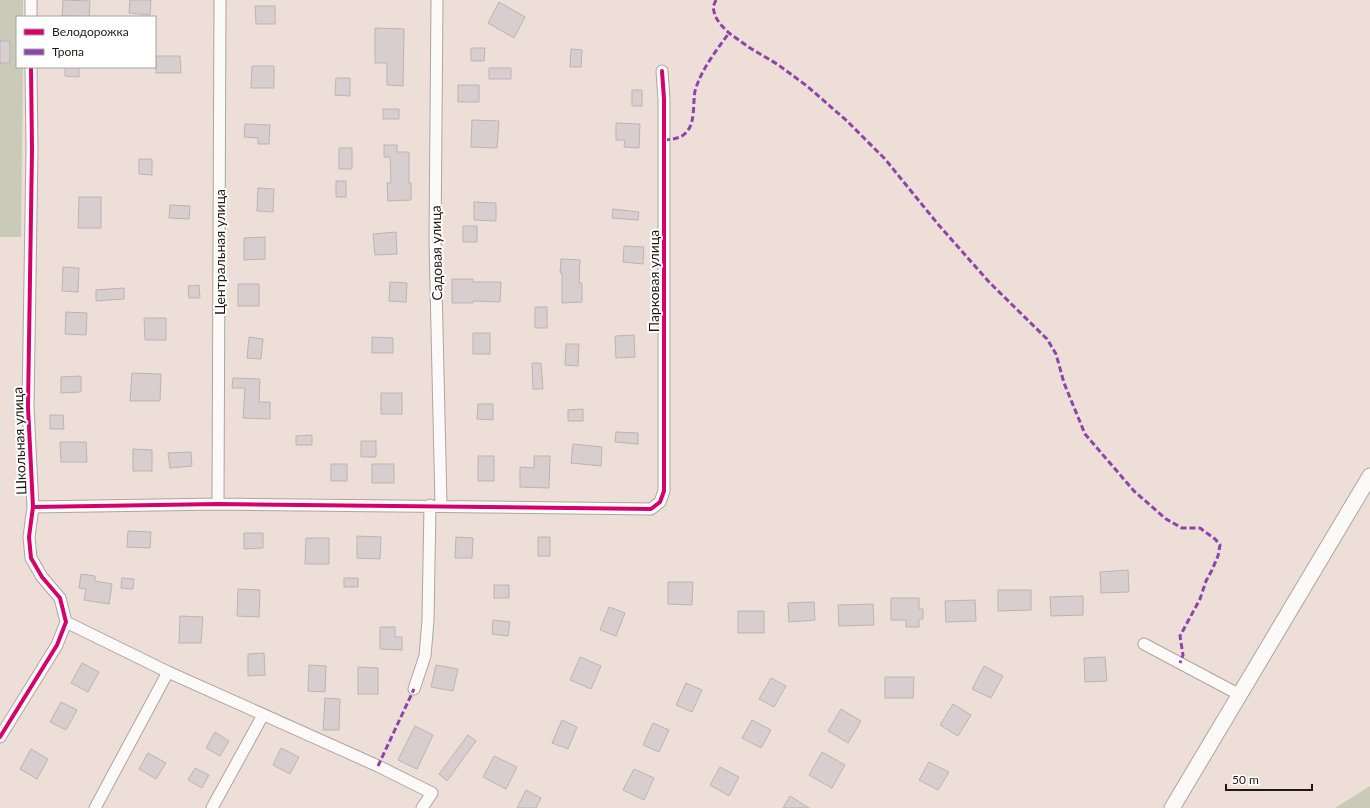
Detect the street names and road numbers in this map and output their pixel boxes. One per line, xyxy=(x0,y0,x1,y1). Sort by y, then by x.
street label: Центральная улица xyxy=(211,189,228,315)
street label: Садовая улица xyxy=(427,205,445,301)
street label: Парковая улица xyxy=(645,230,662,332)
street label: Школьная улица xyxy=(9,387,29,495)

